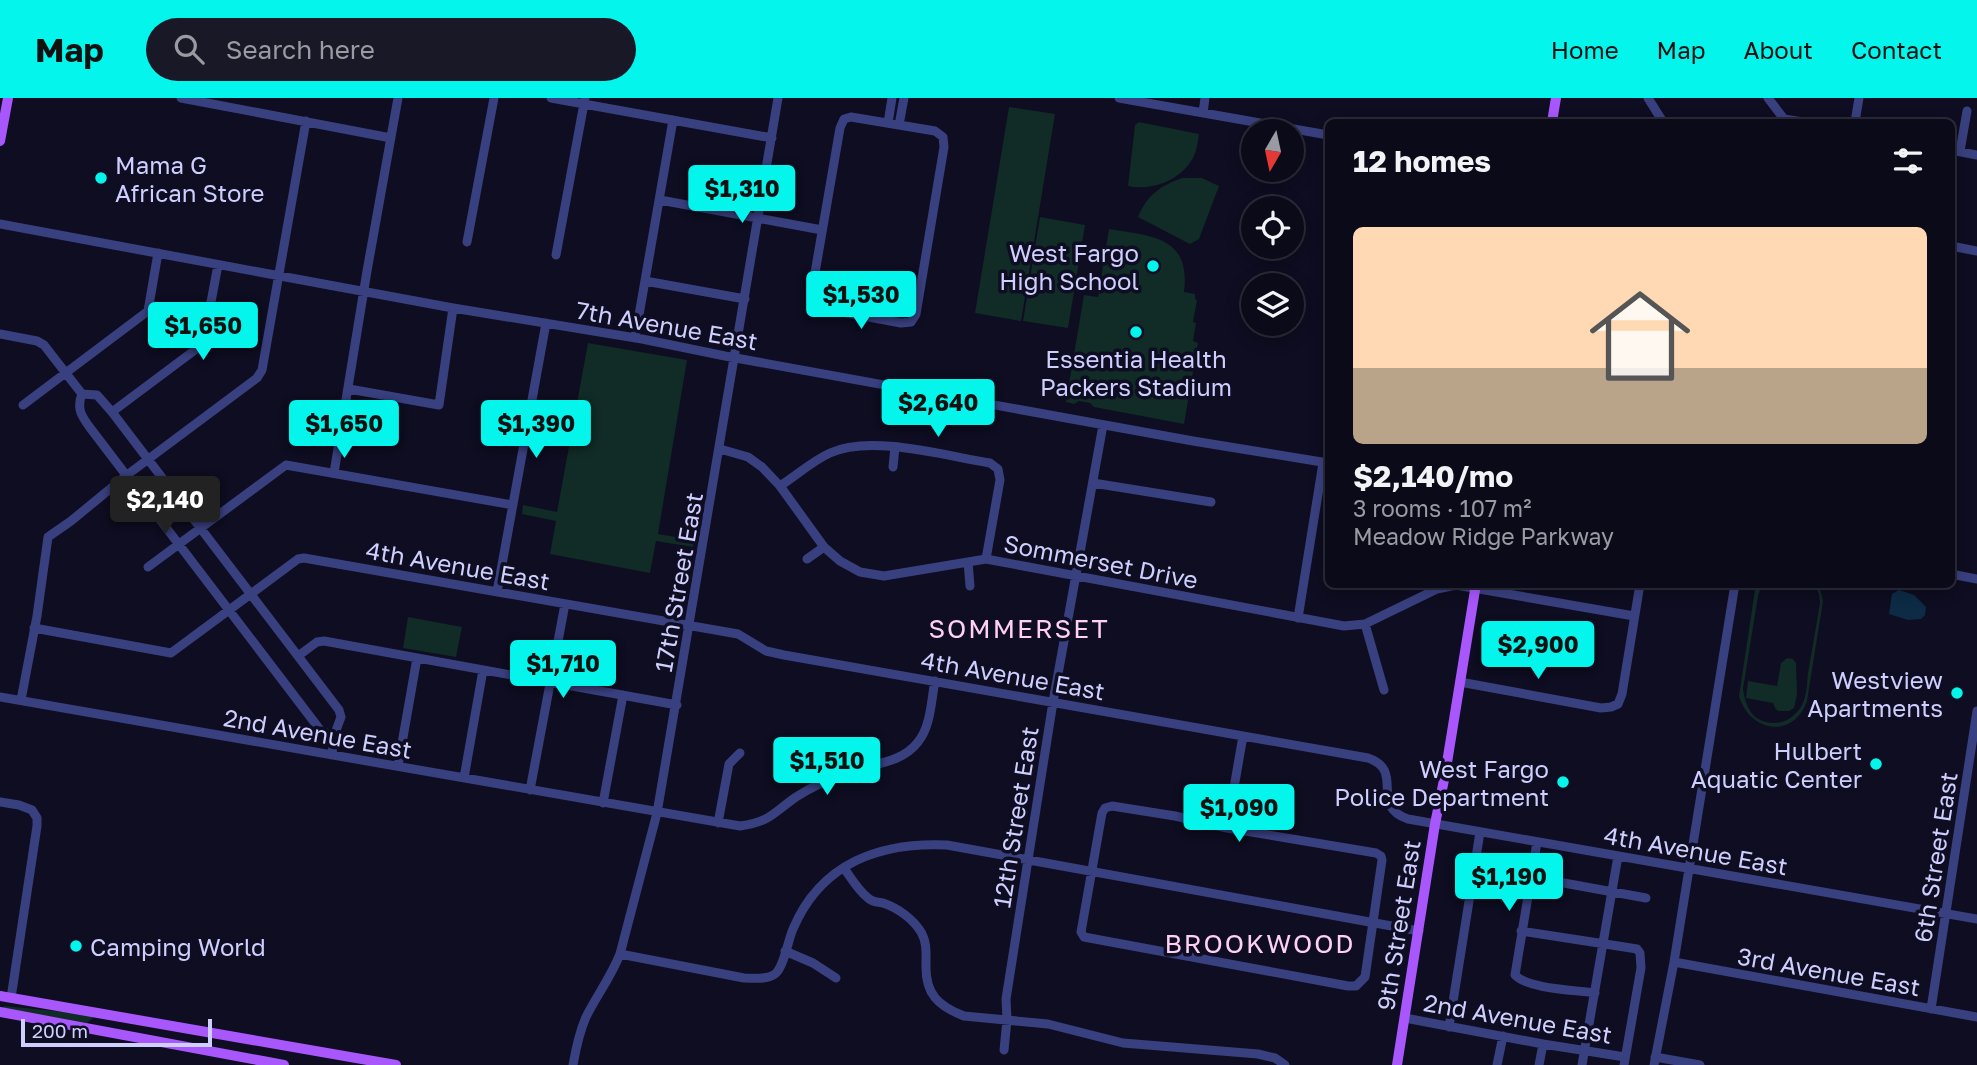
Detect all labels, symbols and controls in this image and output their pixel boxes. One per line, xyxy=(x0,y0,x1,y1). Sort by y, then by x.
search box xyxy=(146,18,636,81)
text: Map xyxy=(35,30,104,69)
icon: search xyxy=(170,30,208,68)
text: Search here xyxy=(226,34,375,65)
text: Home xyxy=(1551,35,1619,64)
text: Map xyxy=(1657,35,1706,64)
text: About xyxy=(1744,35,1813,64)
text: Contact xyxy=(1851,35,1942,64)
north arrow xyxy=(1241,119,1304,182)
map controls xyxy=(1241,119,1304,336)
icon: filters xyxy=(1889,142,1927,180)
text: 12 homes xyxy=(1353,143,1491,179)
place label: Mama G African Store xyxy=(115,150,264,207)
pin: $1,310 xyxy=(685,166,799,225)
marker: Mama G African Store xyxy=(93,170,109,186)
text: $1,310 xyxy=(704,174,780,202)
button: locate xyxy=(1241,196,1304,259)
place label: West Fargo High School xyxy=(999,238,1139,295)
marker: West Fargo High School xyxy=(1145,258,1161,274)
pin: $1,530 xyxy=(804,272,918,331)
button: layers xyxy=(1241,273,1304,336)
icon: home xyxy=(1577,273,1703,399)
text: $1,530 xyxy=(822,280,900,308)
street label: 7th Avenue East xyxy=(574,295,760,355)
pin: $1,650 xyxy=(146,302,260,362)
text: $1,650 xyxy=(164,311,242,339)
marker: Essentia Health Packers Stadium xyxy=(1128,324,1144,340)
place label: Essentia Health Packers Stadium xyxy=(1040,344,1232,401)
pin: $2,640 xyxy=(881,380,995,439)
text: $2,640 xyxy=(898,388,978,416)
pin: $1,650 xyxy=(287,400,401,460)
pin: $1,390 xyxy=(479,400,593,460)
text: $1,650 xyxy=(305,409,383,437)
text: $1,390 xyxy=(497,409,575,437)
text: $2,140/mo xyxy=(1353,458,1513,494)
pin: $2,140 xyxy=(108,476,222,536)
text: $2,140 xyxy=(126,485,204,513)
street label: 17th Street East xyxy=(648,490,708,674)
text: 3 rooms · 107 m² xyxy=(1353,494,1531,522)
text: Meadow Ridge Parkway xyxy=(1353,522,1614,550)
street label: Sommerset Drive xyxy=(1001,528,1201,594)
street label: 4th Avenue East xyxy=(364,535,552,595)
district label: SOMMERSET xyxy=(928,613,1110,644)
pin: $2,900 xyxy=(1481,622,1595,681)
text: $2,900 xyxy=(1497,630,1579,658)
pin: $1,710 xyxy=(506,640,620,700)
street label: 4th Avenue East xyxy=(919,645,1107,705)
text: $1,710 xyxy=(526,649,600,677)
place label: Westview Apartments xyxy=(1807,665,1943,722)
marker: Westview Apartments xyxy=(1949,685,1965,701)
street label: 2nd Avenue East xyxy=(222,702,414,764)
street label: 12th Street East xyxy=(986,724,1044,910)
place label: Hulbert Aquatic Center xyxy=(1691,736,1862,793)
pin: $1,510 xyxy=(770,738,884,797)
text: $1,510 xyxy=(789,746,865,774)
place label: West Fargo Police Department xyxy=(1334,754,1549,811)
marker: Hulbert Aquatic Center xyxy=(1868,756,1884,772)
street label: 6th Street East xyxy=(1907,770,1963,944)
marker: West Fargo Police Department xyxy=(1555,774,1571,790)
pin: $1,090 xyxy=(1182,784,1296,844)
text: $1,090 xyxy=(1199,793,1279,821)
street label: 4th Avenue East xyxy=(1602,820,1790,880)
street label: 9th Street East xyxy=(1370,838,1426,1012)
pin: $1,190 xyxy=(1452,854,1566,913)
text: $1,190 xyxy=(1471,862,1547,890)
district label: BROOKWOOD xyxy=(1164,928,1356,959)
place label: Camping World xyxy=(90,932,266,961)
marker: Camping World xyxy=(68,938,84,954)
street label: 3rd Avenue East xyxy=(1735,941,1923,1001)
street label: 2nd Avenue East xyxy=(1422,987,1614,1049)
scale bar xyxy=(21,1016,212,1048)
text: 200 m xyxy=(32,1019,88,1042)

